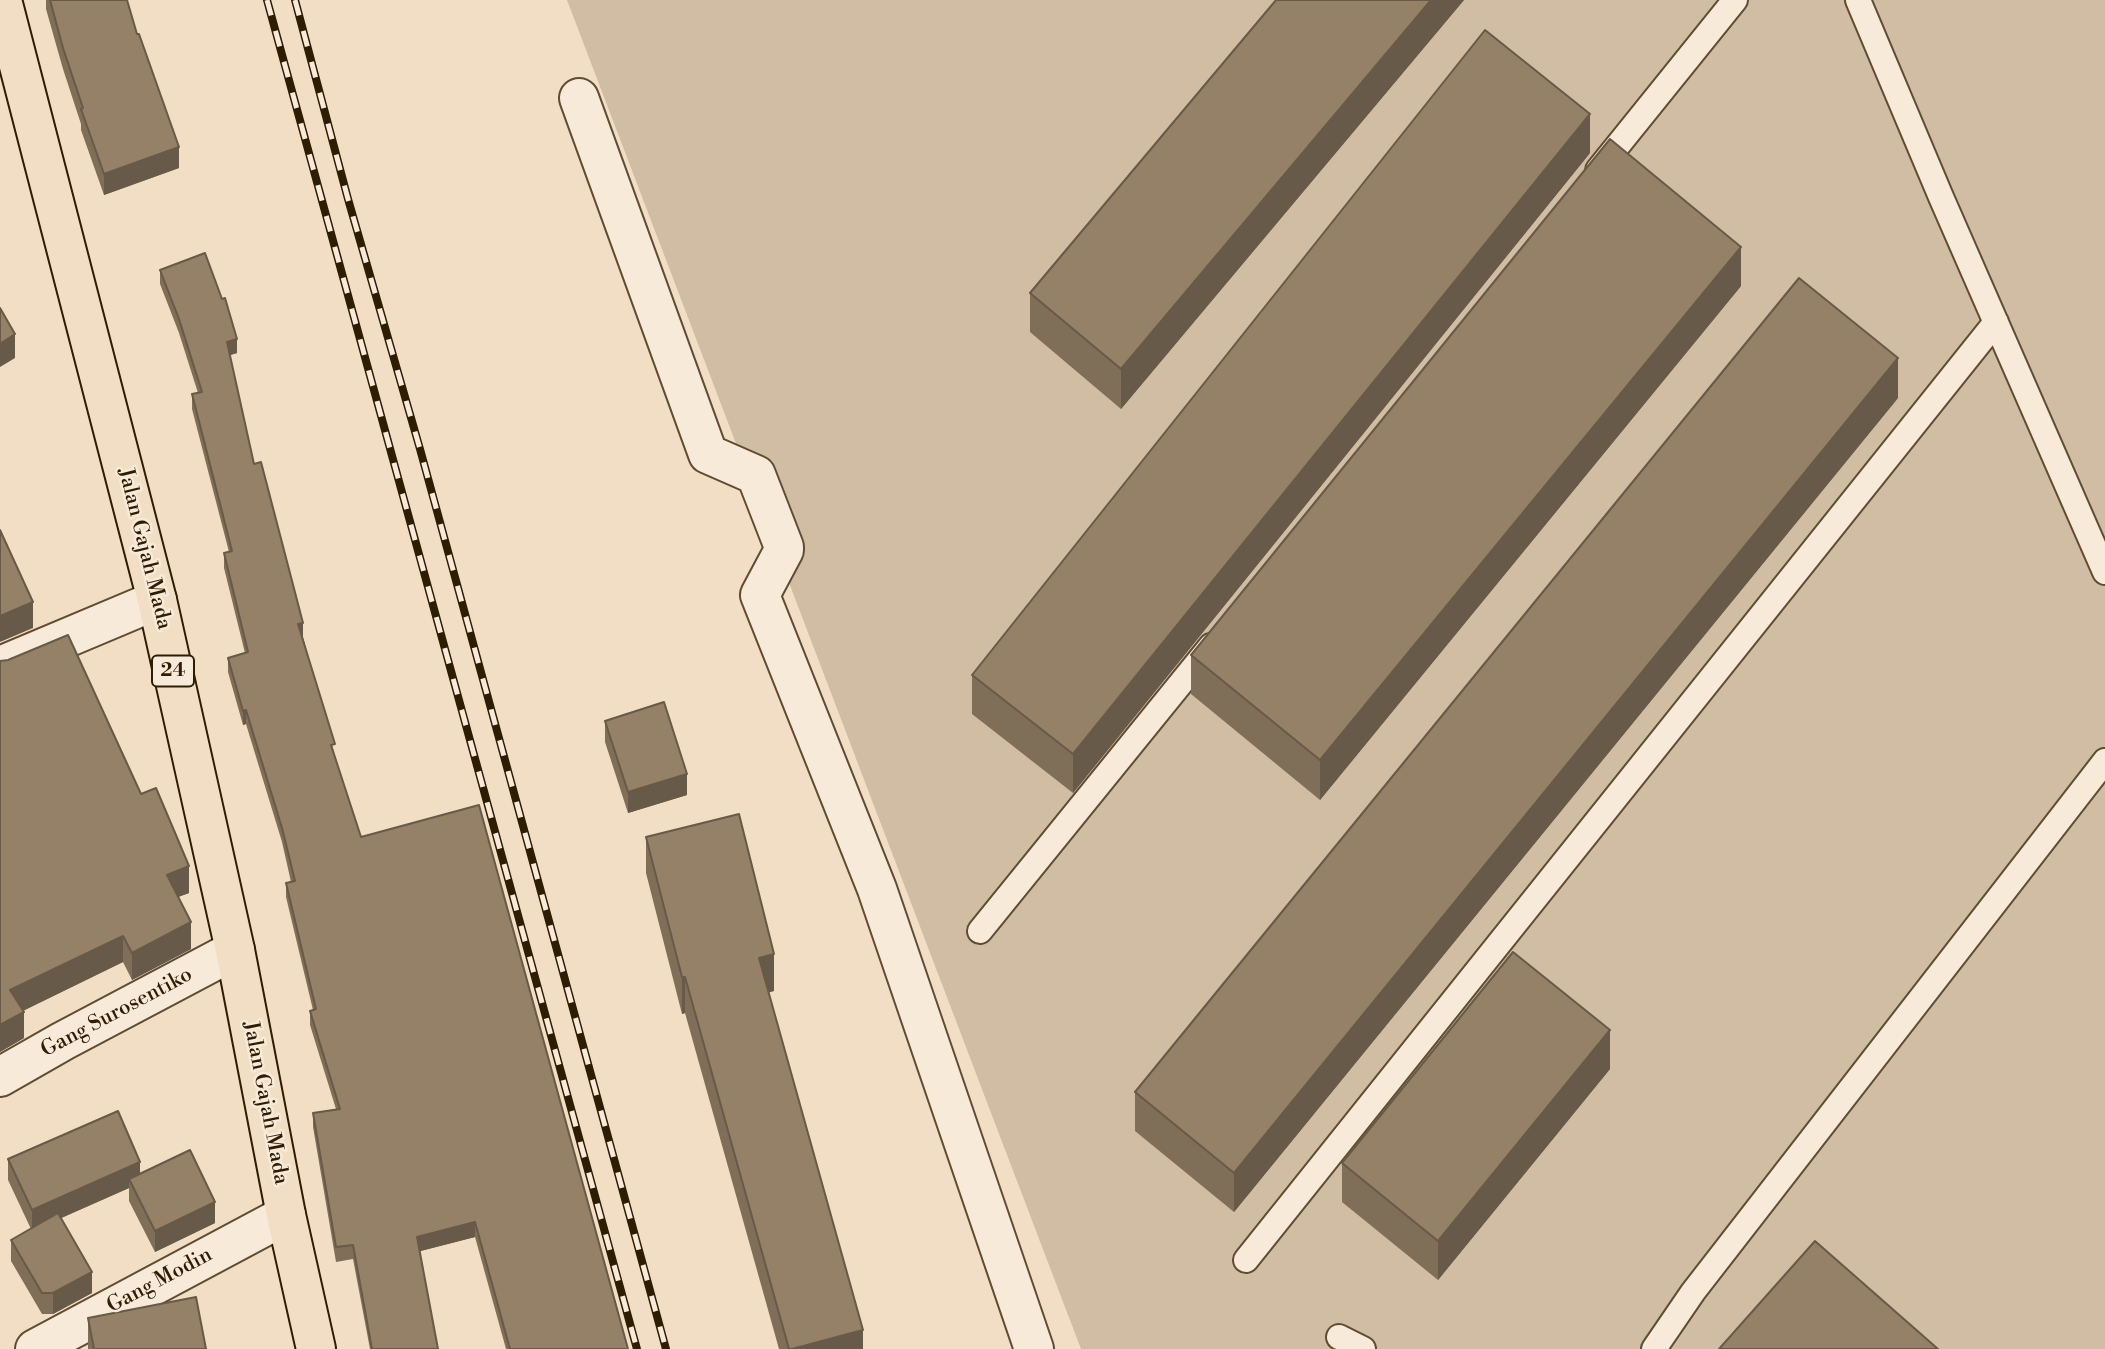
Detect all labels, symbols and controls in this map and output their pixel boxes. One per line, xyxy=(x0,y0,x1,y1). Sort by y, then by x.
street label: Jalan Gajah Mada xyxy=(112,466,176,632)
road number: 24 xyxy=(152,656,194,686)
street label: Gang Surosentiko xyxy=(37,963,197,1063)
street label: Jalan Gajah Mada xyxy=(237,1019,293,1187)
street label: Gang Modin xyxy=(103,1243,217,1319)

